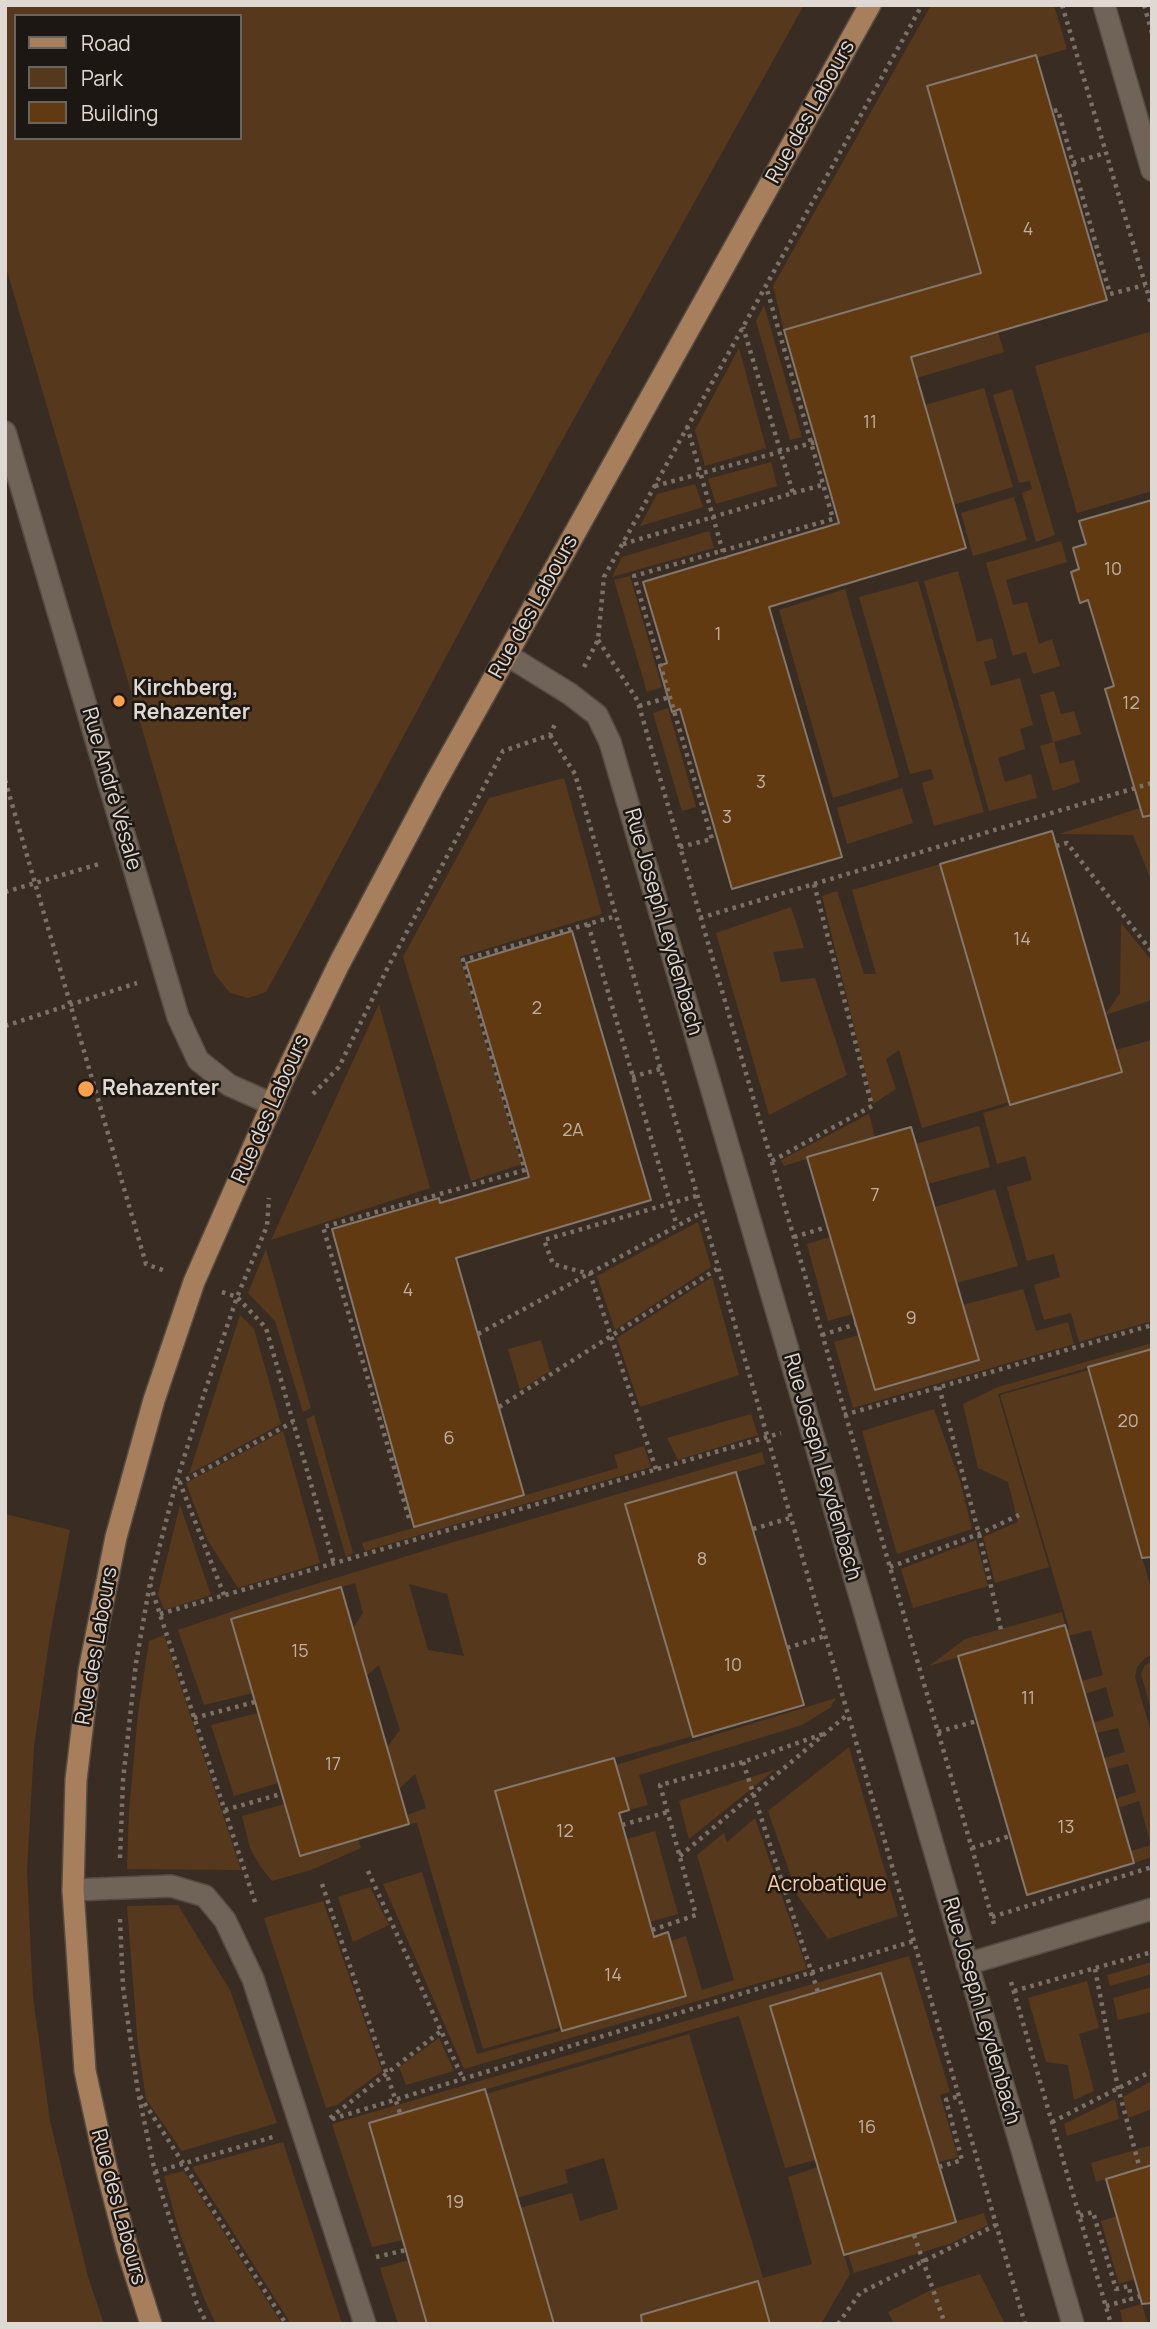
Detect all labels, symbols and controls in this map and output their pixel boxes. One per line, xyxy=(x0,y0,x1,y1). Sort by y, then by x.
legend xyxy=(14,14,242,140)
text: Road xyxy=(81,29,131,57)
street label: Rue des Labours xyxy=(761,36,861,188)
text: Park xyxy=(81,64,123,92)
text: Building xyxy=(81,99,158,127)
house number: 4 xyxy=(1023,219,1033,241)
house number: 11 xyxy=(863,412,877,434)
street label: Rue des Labours xyxy=(484,531,584,683)
house number: 10 xyxy=(1104,559,1122,581)
house number: 1 xyxy=(714,624,722,646)
place label: Kirchberg, Rehazenter xyxy=(133,676,250,726)
marker: Kirchberg, Rehazenter xyxy=(111,693,127,709)
house number: 12 xyxy=(1122,693,1140,715)
street label: Rue André Vésale xyxy=(76,705,146,873)
house number: 3 xyxy=(756,772,766,794)
street label: Rue Joseph Leydenbach xyxy=(619,806,707,1038)
house number: 3 xyxy=(722,807,732,829)
house number: 14 xyxy=(1013,929,1031,951)
house number: 2 xyxy=(532,998,542,1020)
street label: Rue des Labours xyxy=(227,1031,315,1187)
place label: Rehazenter xyxy=(102,1076,219,1102)
marker: Rehazenter xyxy=(76,1079,96,1099)
house number: 2A xyxy=(562,1120,584,1142)
house number: 7 xyxy=(870,1185,880,1207)
house number: 4 xyxy=(403,1280,413,1302)
house number: 9 xyxy=(905,1308,917,1330)
street label: Rue Joseph Leydenbach xyxy=(778,1351,866,1583)
house number: 20 xyxy=(1117,1411,1139,1433)
house number: 6 xyxy=(443,1428,455,1450)
house number: 8 xyxy=(697,1549,707,1571)
street label: Rue des Labours xyxy=(71,1565,123,1727)
house number: 15 xyxy=(291,1641,309,1663)
house number: 10 xyxy=(724,1655,742,1677)
house number: 11 xyxy=(1021,1688,1035,1710)
house number: 17 xyxy=(325,1754,341,1776)
house number: 13 xyxy=(1058,1817,1074,1839)
house number: 12 xyxy=(556,1821,574,1843)
park label: Acrobatique xyxy=(767,1872,887,1898)
street label: Rue Joseph Leydenbach xyxy=(937,1895,1025,2127)
house number: 14 xyxy=(604,1965,622,1987)
house number: 16 xyxy=(858,2117,876,2139)
street label: Rue des Labours xyxy=(85,2126,151,2288)
house number: 19 xyxy=(446,2192,464,2214)

